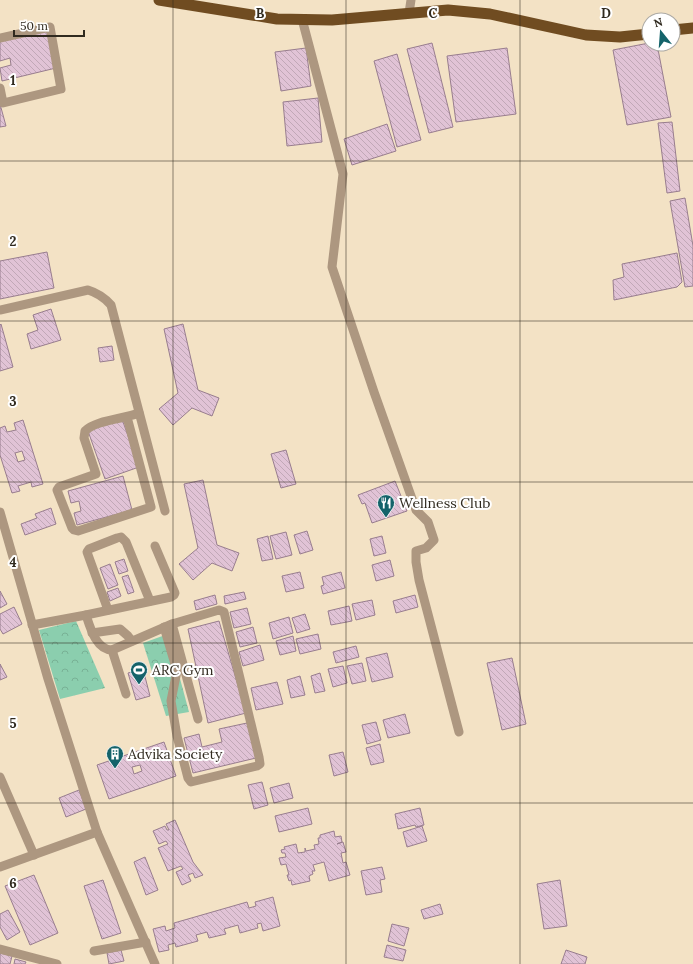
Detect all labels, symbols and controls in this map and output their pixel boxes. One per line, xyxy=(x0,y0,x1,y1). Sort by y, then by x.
text: B xyxy=(256,5,265,22)
text: C xyxy=(429,5,438,22)
text: D xyxy=(601,5,611,22)
scale bar xyxy=(14,12,84,38)
north arrow xyxy=(641,12,681,52)
text: N xyxy=(652,14,665,30)
text: 50 m xyxy=(20,18,48,33)
text: 1 xyxy=(10,72,16,89)
text: 2 xyxy=(10,233,17,250)
text: 3 xyxy=(9,393,17,410)
restaurant icon: Wellness Club xyxy=(376,493,396,518)
place label: Wellness Club xyxy=(399,494,490,512)
text: 4 xyxy=(9,554,17,571)
sports icon: ARC Gym xyxy=(129,660,149,685)
place label: ARC Gym xyxy=(151,661,214,679)
text: 5 xyxy=(9,715,17,732)
building icon: Advika Society xyxy=(105,744,125,769)
place label: Advika Society xyxy=(127,745,223,763)
text: 6 xyxy=(9,875,17,892)

